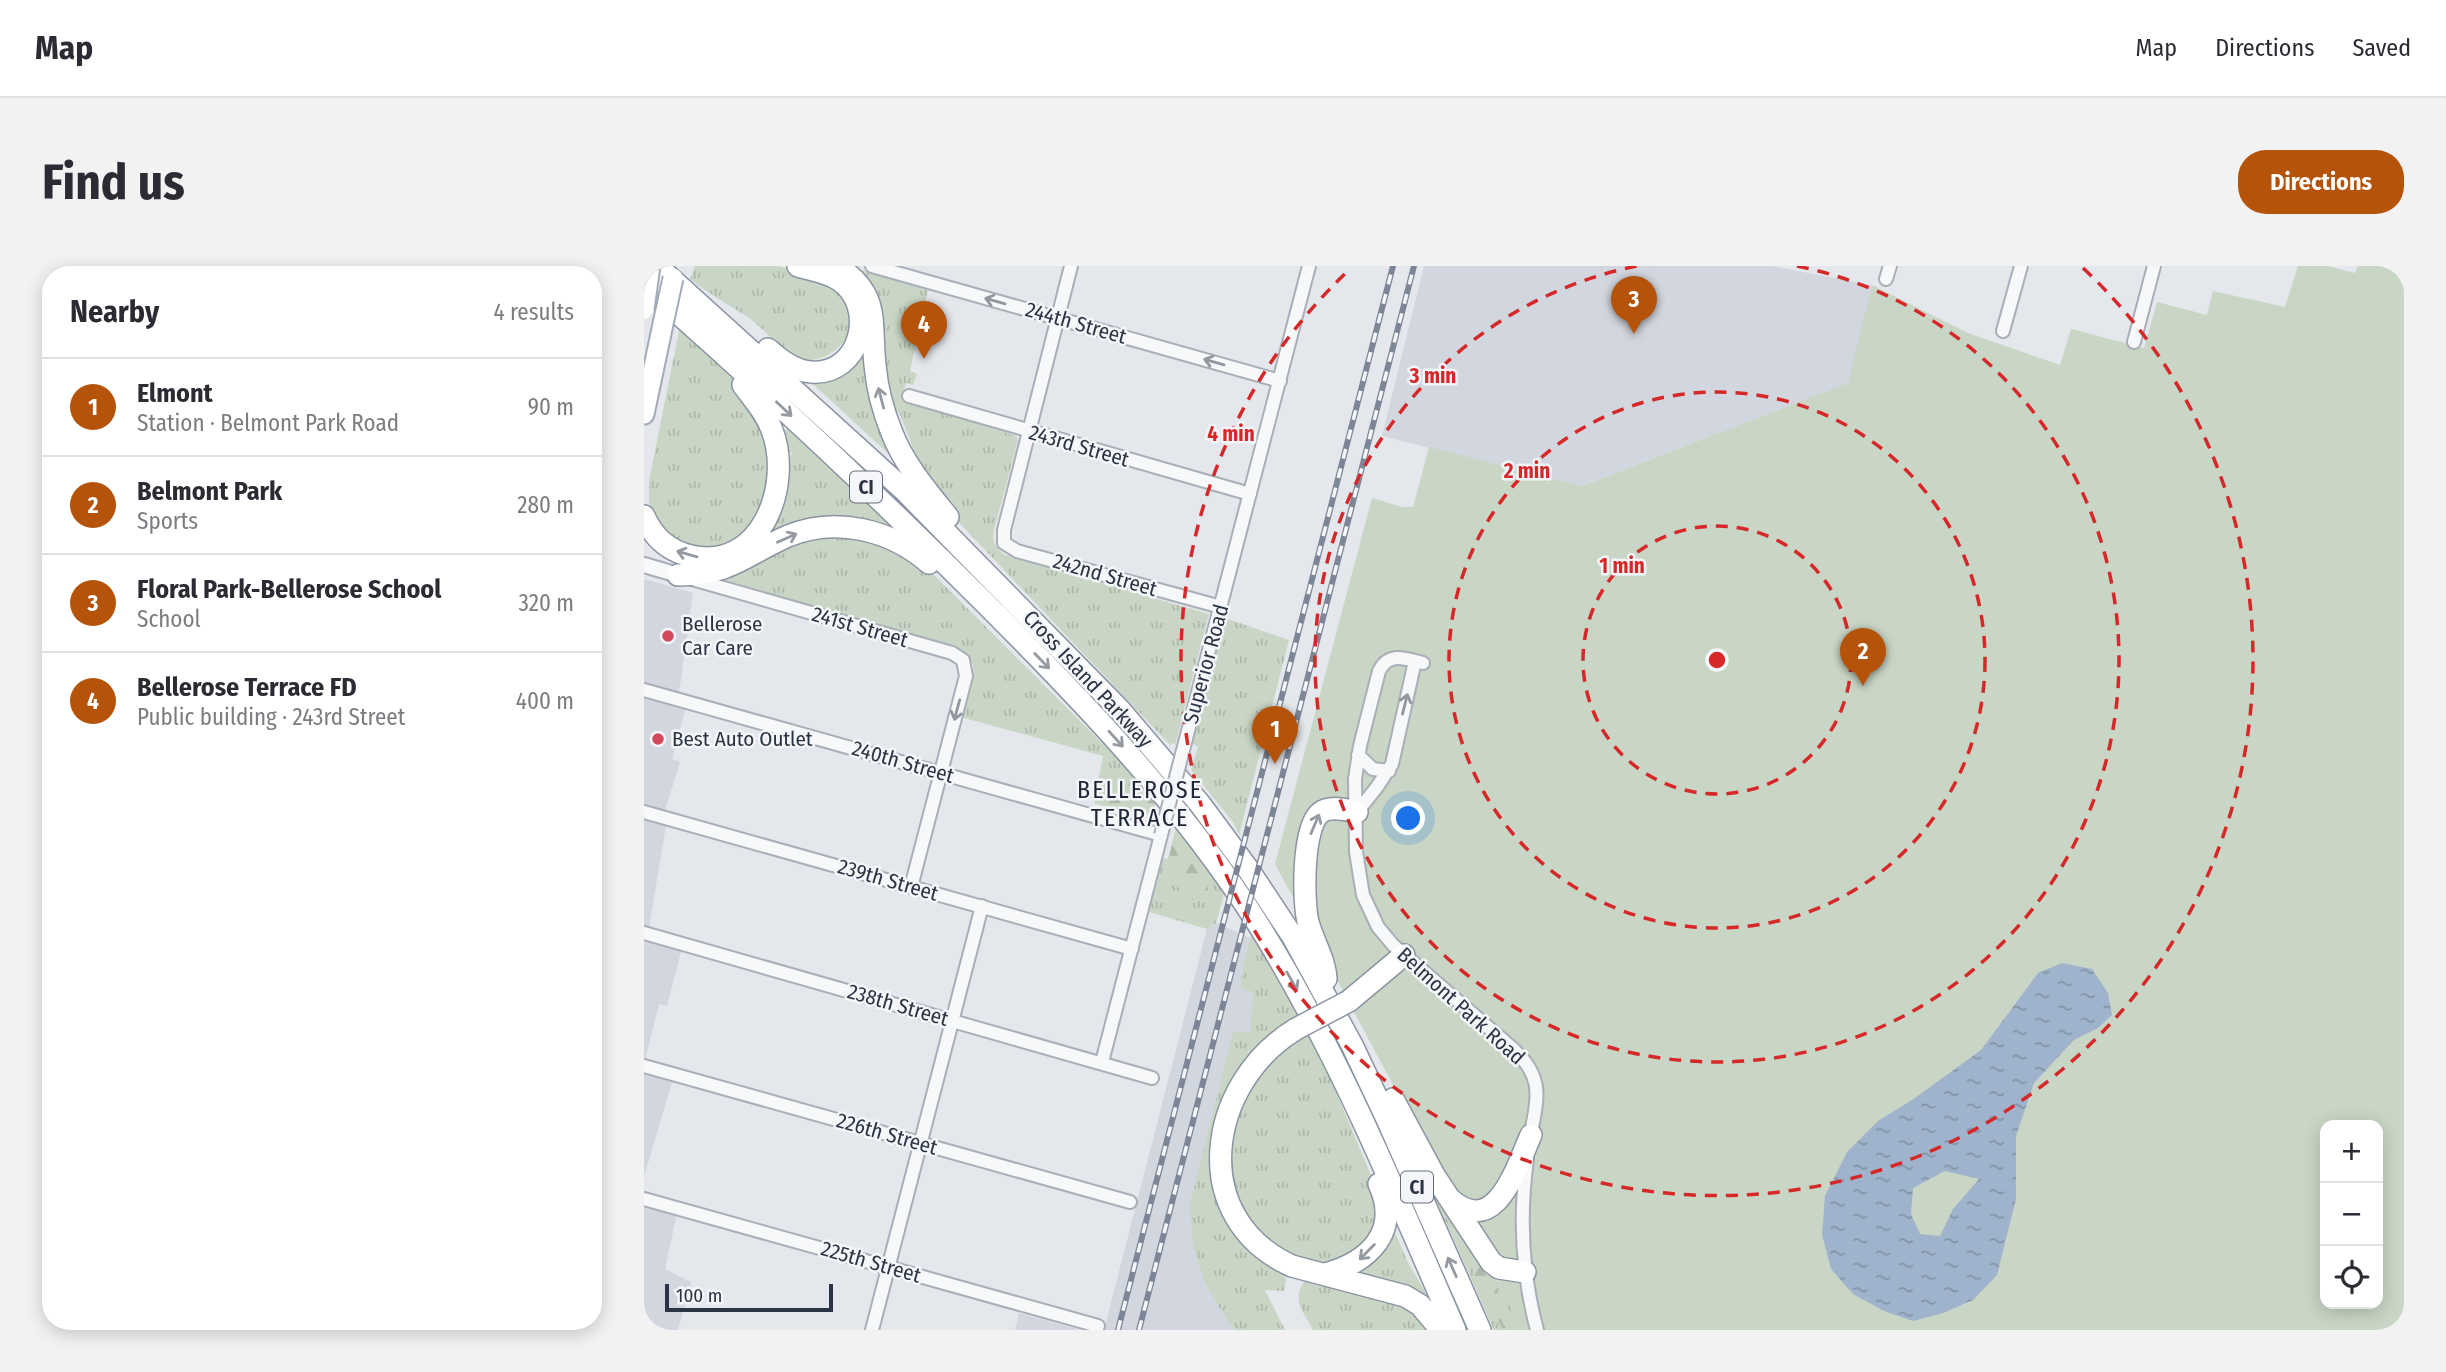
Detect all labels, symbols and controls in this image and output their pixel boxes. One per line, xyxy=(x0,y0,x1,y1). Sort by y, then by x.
text: Map xyxy=(35,28,93,68)
text: Map xyxy=(2136,34,2177,62)
text: Directions xyxy=(2215,34,2314,62)
text: Saved xyxy=(2352,34,2411,62)
button: Directions xyxy=(2238,150,2404,214)
text: Find us xyxy=(42,153,185,212)
pin: 3 xyxy=(1611,276,1657,334)
one-way arrow xyxy=(984,293,1006,306)
text: Nearby xyxy=(70,294,159,330)
street label: 244th Street xyxy=(1023,296,1130,350)
text: 4 results xyxy=(493,298,574,326)
pin: 4 xyxy=(901,301,947,359)
one-way arrow xyxy=(1203,355,1225,368)
text: 3 min xyxy=(1409,363,1456,389)
text: Elmont xyxy=(137,378,213,409)
one-way arrow xyxy=(874,387,887,410)
text: 1 xyxy=(88,393,98,421)
text: 90 m xyxy=(528,393,574,421)
one-way arrow xyxy=(775,401,793,417)
text: Station · Belmont Park Road xyxy=(137,409,399,437)
street label: 243rd Street xyxy=(1026,419,1132,473)
text: 4 min xyxy=(1207,421,1255,447)
text: 2 min xyxy=(1503,458,1550,484)
road number: CI xyxy=(850,472,882,502)
text: Belmont Park xyxy=(137,476,282,507)
text: 2 xyxy=(88,491,98,519)
text: 280 m xyxy=(517,491,574,519)
text: Sports xyxy=(137,507,198,535)
one-way arrow xyxy=(775,531,797,544)
one-way arrow xyxy=(676,547,698,560)
street label: 242nd Street xyxy=(1050,548,1160,602)
text: 1 min xyxy=(1599,553,1645,579)
text: Floral Park-Bellerose School xyxy=(137,574,441,605)
text: 3 xyxy=(88,589,98,617)
text: 320 m xyxy=(519,589,574,617)
street label: 241st Street xyxy=(809,601,911,653)
street label: Superior Road xyxy=(1178,602,1234,726)
text: School xyxy=(137,605,201,633)
street label: Cross Island Parkway xyxy=(1018,605,1159,754)
place label: Bellerose Car Care xyxy=(682,611,762,661)
marker: Bellerose Car Care xyxy=(660,628,676,644)
pin: 2 xyxy=(1840,628,1886,686)
centre of rings xyxy=(1705,648,1729,672)
one-way arrow xyxy=(1034,652,1051,669)
text: Bellerose Terrace FD xyxy=(137,672,357,703)
text: 4 xyxy=(87,687,99,715)
text: 400 m xyxy=(516,687,574,715)
one-way arrow xyxy=(1399,693,1412,716)
one-way arrow xyxy=(950,698,963,721)
text: Public building · 243rd Street xyxy=(137,703,405,731)
pin: 1 xyxy=(1252,706,1298,764)
place label: Best Auto Outlet xyxy=(672,726,813,752)
one-way arrow xyxy=(1108,730,1124,748)
marker: Best Auto Outlet xyxy=(650,731,666,747)
street label: 240th Street xyxy=(849,735,957,789)
district label: BELLEROSE TERRACE xyxy=(1077,776,1203,832)
your location xyxy=(1391,801,1425,835)
one-way arrow xyxy=(1309,814,1322,835)
street label: 239th Street xyxy=(835,853,941,907)
street label: Belmont Park Road xyxy=(1392,942,1530,1070)
one-way arrow xyxy=(1285,971,1299,991)
street label: 238th Street xyxy=(845,978,952,1032)
street label: 226th Street xyxy=(834,1107,940,1161)
map controls xyxy=(2320,1120,2383,1309)
button: + xyxy=(2320,1120,2383,1183)
road number: CI xyxy=(1401,1172,1433,1203)
button: − xyxy=(2320,1183,2383,1246)
street label: 225th Street xyxy=(818,1235,924,1289)
one-way arrow xyxy=(1359,1243,1376,1260)
button: locate xyxy=(2320,1246,2383,1309)
one-way arrow xyxy=(1445,1257,1458,1279)
scale bar xyxy=(665,1281,833,1313)
text: 100 m xyxy=(676,1284,722,1307)

